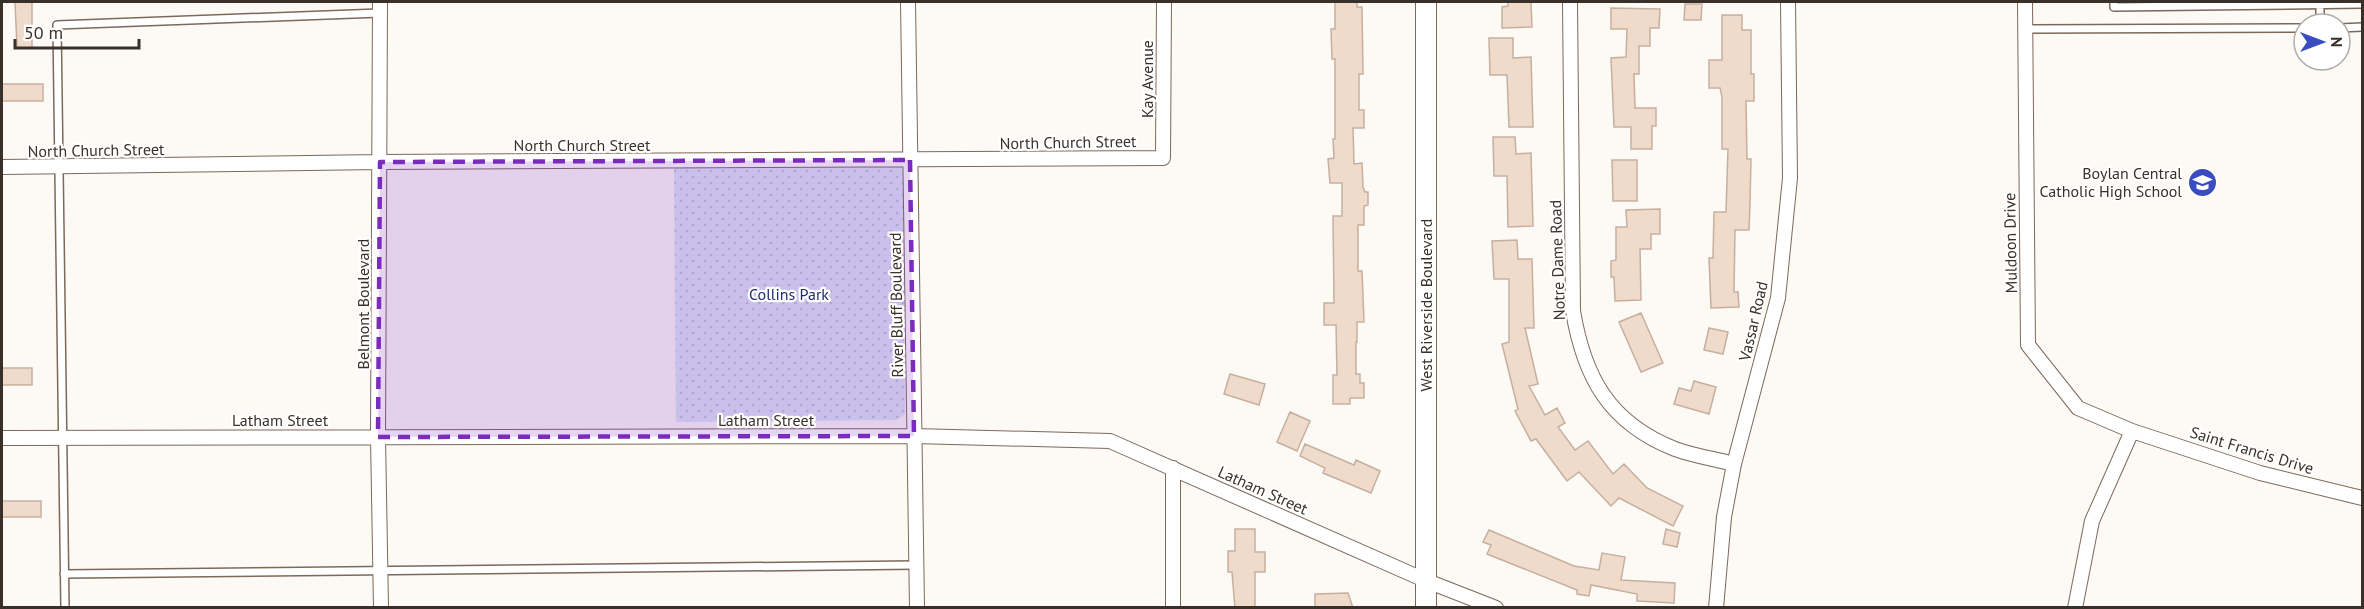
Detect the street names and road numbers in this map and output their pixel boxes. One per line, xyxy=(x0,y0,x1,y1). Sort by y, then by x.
street label: Kay Avenue xyxy=(1137,40,1157,118)
street label: North Church Street xyxy=(999,131,1137,153)
street label: North Church Street xyxy=(514,135,651,155)
street label: North Church Street xyxy=(27,139,165,161)
street label: Muldoon Drive xyxy=(1999,193,2021,293)
street label: Notre Dame Road xyxy=(1545,200,1569,320)
street label: West Riverside Boulevard xyxy=(1416,219,1436,391)
street label: River Bluff Boulevard xyxy=(885,232,907,378)
street label: Belmont Boulevard xyxy=(353,239,373,369)
street label: Vassar Road xyxy=(1734,279,1772,364)
street label: Latham Street xyxy=(232,410,329,430)
street label: Latham Street xyxy=(718,410,815,430)
street label: Saint Francis Drive xyxy=(2188,422,2316,478)
street label: Latham Street xyxy=(1215,461,1311,519)

